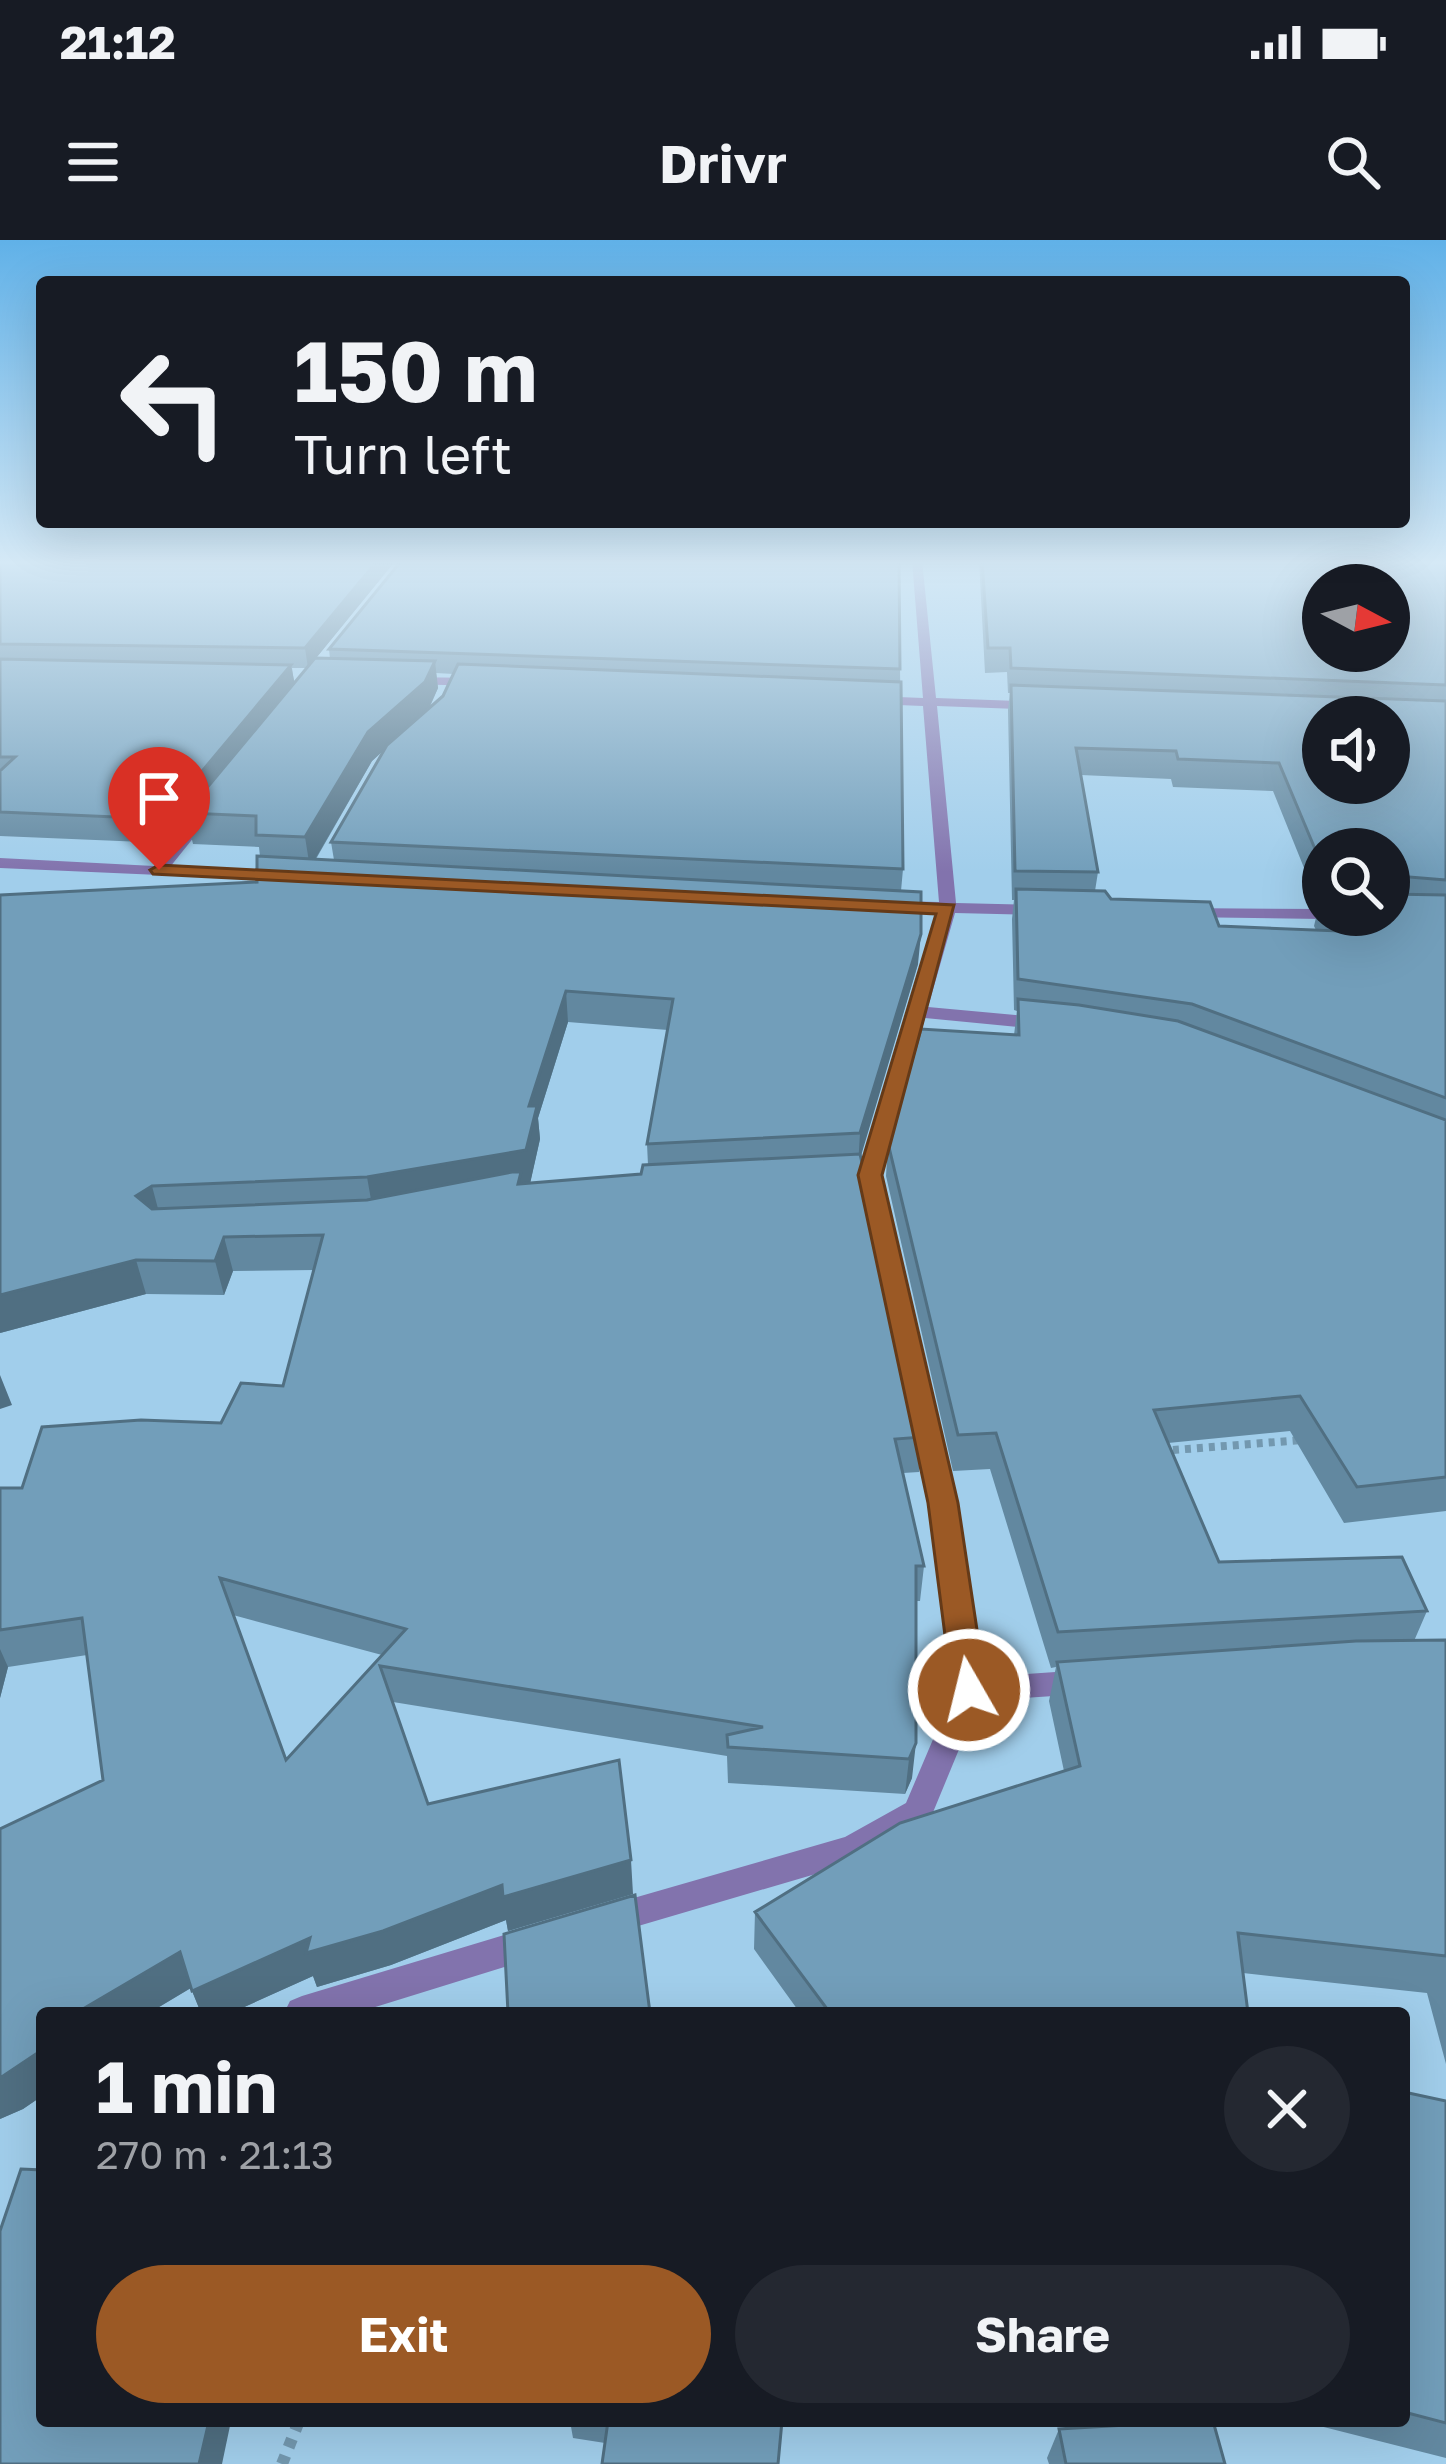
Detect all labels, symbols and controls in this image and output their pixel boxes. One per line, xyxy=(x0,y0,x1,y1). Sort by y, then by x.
text: 21:12 xyxy=(60,15,176,69)
icon: menu xyxy=(60,129,126,195)
icon: search xyxy=(1320,129,1386,195)
text: Drivr xyxy=(659,130,787,195)
text: 150 m xyxy=(294,320,538,420)
icon: left xyxy=(96,324,252,480)
text: Turn left xyxy=(294,421,512,486)
north arrow xyxy=(1302,564,1410,672)
map controls xyxy=(1302,564,1410,936)
button: sound xyxy=(1302,696,1410,804)
pin xyxy=(108,747,210,870)
icon: arrive xyxy=(126,765,192,831)
button: search xyxy=(1302,828,1410,936)
position arrow xyxy=(906,1627,1032,1753)
text: 1 min xyxy=(96,2042,277,2129)
button: close xyxy=(1224,2046,1350,2172)
text: 270 m · 21:13 xyxy=(96,2131,334,2178)
button: Exit xyxy=(96,2265,711,2403)
button: Share xyxy=(735,2265,1350,2403)

